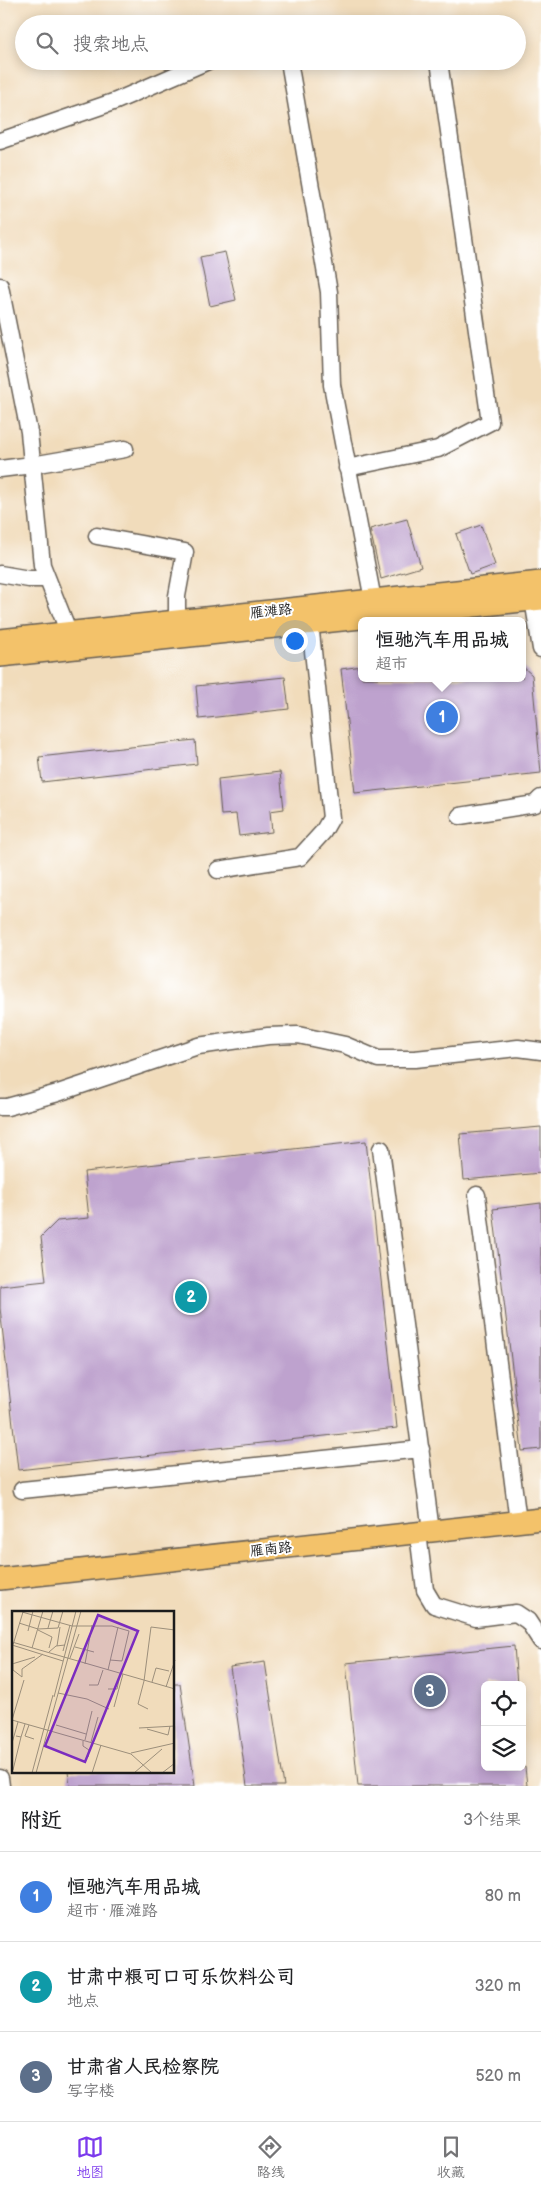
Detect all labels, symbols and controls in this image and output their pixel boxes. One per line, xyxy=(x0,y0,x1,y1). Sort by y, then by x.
search box xyxy=(15,15,526,70)
icon: search xyxy=(33,29,61,57)
text: 搜索地点 xyxy=(73,33,149,56)
street label: 雁滩路 xyxy=(249,600,293,622)
popup xyxy=(358,617,526,682)
your location xyxy=(282,628,308,654)
text: 恒驰汽车用品城 xyxy=(375,629,509,652)
text: 超市 xyxy=(375,655,408,674)
pin: 1 xyxy=(426,698,458,736)
pin: 2 xyxy=(175,1278,207,1316)
street label: 雁南路 xyxy=(249,1538,293,1560)
inset map xyxy=(12,1611,175,1774)
pin: 3 xyxy=(414,1672,446,1710)
map controls xyxy=(481,1681,526,1771)
button: locate xyxy=(481,1681,526,1726)
button: layers xyxy=(481,1726,526,1771)
text: 附近 xyxy=(20,1808,62,1833)
text: 3个结果 xyxy=(463,1811,521,1830)
text: 恒驰汽车用品城 xyxy=(67,1876,200,1899)
text: 1 xyxy=(33,1887,39,1906)
text: 80 m xyxy=(485,1887,521,1906)
text: 超市 · 雁滩路 xyxy=(67,1902,157,1921)
text: 甘肃中粮可口可乐饮料公司 xyxy=(67,1966,295,1989)
text: 2 xyxy=(31,1977,41,1996)
text: 320 m xyxy=(475,1977,521,1996)
text: 地点 xyxy=(67,1992,99,2011)
text: 甘肃省人民检察院 xyxy=(67,2056,219,2079)
text: 3 xyxy=(31,2067,41,2086)
text: 520 m xyxy=(475,2067,521,2086)
text: 写字楼 xyxy=(67,2082,115,2101)
tab: 地图 xyxy=(76,2133,104,2181)
tab: 路线 xyxy=(256,2133,284,2181)
tab: 收藏 xyxy=(437,2133,465,2181)

